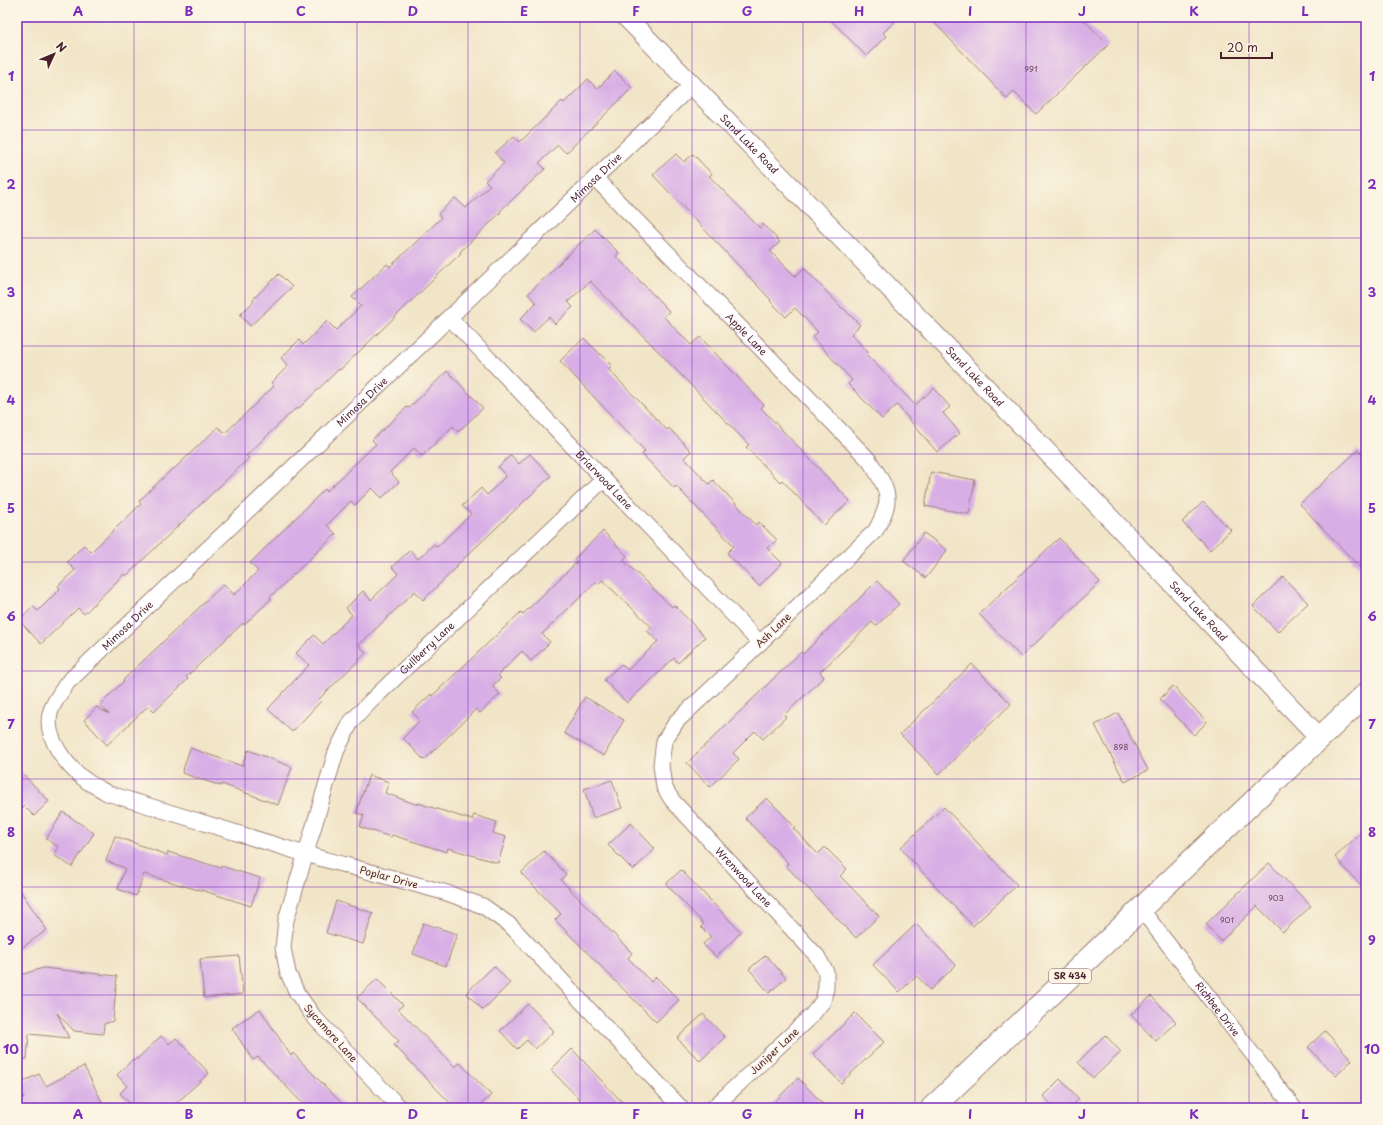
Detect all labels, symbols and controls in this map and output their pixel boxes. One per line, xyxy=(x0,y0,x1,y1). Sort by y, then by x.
text: A xyxy=(73,1,83,20)
text: B xyxy=(185,1,194,20)
text: C xyxy=(296,1,306,20)
text: D xyxy=(408,1,418,20)
text: E xyxy=(520,1,528,20)
text: F xyxy=(632,1,640,20)
text: G xyxy=(742,1,752,20)
text: H xyxy=(854,1,864,20)
text: I xyxy=(968,1,972,20)
text: J xyxy=(1078,1,1086,20)
text: K xyxy=(1189,1,1199,20)
text: L xyxy=(1301,1,1309,20)
north arrow xyxy=(34,34,74,74)
scale bar xyxy=(1221,34,1272,60)
text: N xyxy=(52,38,71,56)
text: 20 m xyxy=(1227,38,1258,56)
house number: 991 xyxy=(1024,63,1038,75)
text: 1 xyxy=(8,66,14,85)
text: 1 xyxy=(1369,66,1375,85)
street label: Sand Lake Road xyxy=(717,110,783,177)
street label: Mimosa Drive xyxy=(567,149,625,205)
text: 2 xyxy=(6,174,16,193)
text: 2 xyxy=(1367,174,1377,193)
text: 3 xyxy=(7,282,16,301)
text: 3 xyxy=(1368,282,1377,301)
street label: Apple Lane xyxy=(723,309,771,359)
street label: Sand Lake Road xyxy=(943,343,1008,410)
street label: Mimosa Drive xyxy=(332,373,390,430)
text: 4 xyxy=(7,390,16,409)
text: 4 xyxy=(1368,390,1377,409)
street label: Briarwood Lane xyxy=(573,447,637,513)
text: 5 xyxy=(7,498,15,517)
text: 5 xyxy=(1368,498,1376,517)
street label: Sand Lake Road xyxy=(1167,577,1232,644)
street label: Mimosa Drive xyxy=(98,597,156,653)
text: 6 xyxy=(6,606,16,625)
text: 6 xyxy=(1367,606,1377,625)
street label: Ash Lane xyxy=(751,609,794,651)
street label: Gullberry Lane xyxy=(395,617,458,677)
text: 7 xyxy=(7,714,15,733)
text: 7 xyxy=(1368,714,1376,733)
house number: 898 xyxy=(1114,741,1128,753)
text: 8 xyxy=(7,822,15,841)
text: 8 xyxy=(1368,822,1376,841)
street label: Wrenwood Lane xyxy=(712,843,776,910)
street label: Poplar Drive xyxy=(358,862,421,892)
house number: 903 xyxy=(1268,892,1284,904)
house number: 901 xyxy=(1220,914,1234,926)
text: 9 xyxy=(7,930,15,949)
text: 9 xyxy=(1368,930,1376,949)
road number: SR 434 xyxy=(1049,969,1091,983)
street label: Richbee Drive xyxy=(1192,978,1244,1039)
street label: Sycamore Lane xyxy=(301,1000,362,1065)
street label: Juniper Lane xyxy=(746,1023,802,1078)
text: 10 xyxy=(3,1039,19,1058)
text: 10 xyxy=(1364,1039,1380,1058)
text: A xyxy=(73,1104,83,1123)
text: B xyxy=(185,1104,194,1123)
text: C xyxy=(296,1104,306,1123)
text: D xyxy=(408,1104,418,1123)
text: E xyxy=(520,1104,528,1123)
text: F xyxy=(632,1104,640,1123)
text: G xyxy=(742,1104,752,1123)
text: H xyxy=(854,1104,864,1123)
text: I xyxy=(968,1104,972,1123)
text: J xyxy=(1078,1104,1086,1123)
text: K xyxy=(1189,1104,1199,1123)
text: L xyxy=(1301,1104,1309,1123)

